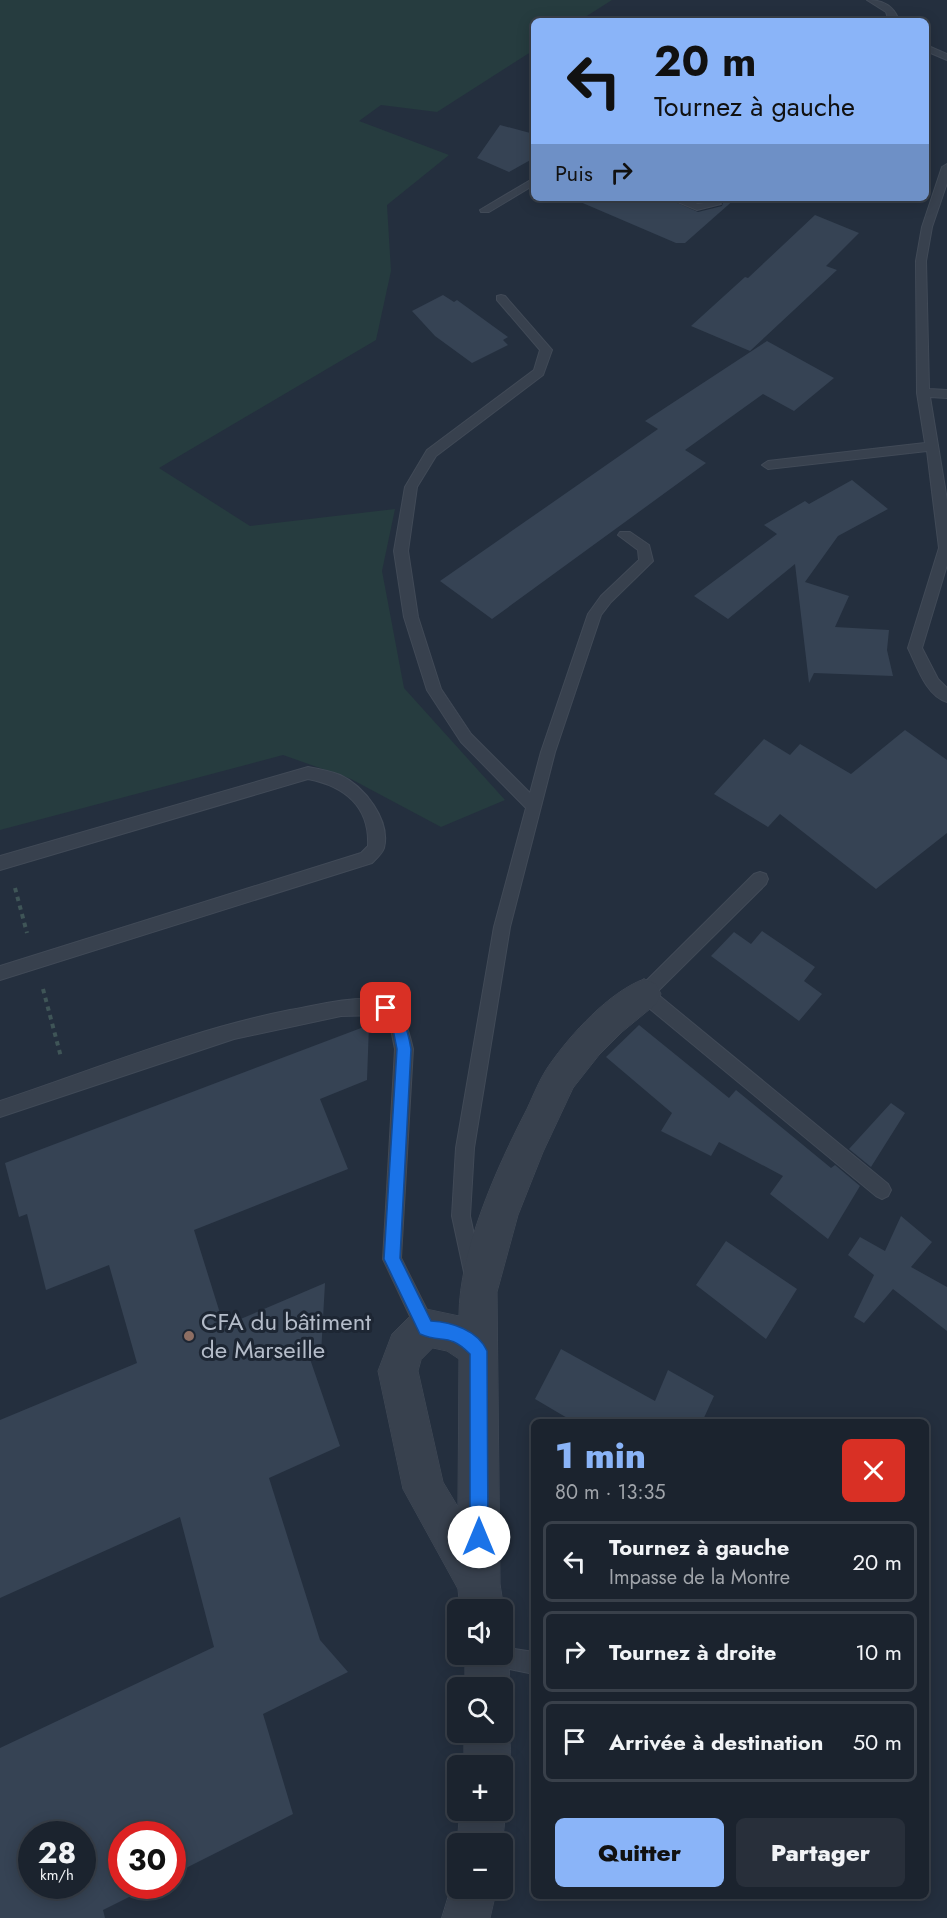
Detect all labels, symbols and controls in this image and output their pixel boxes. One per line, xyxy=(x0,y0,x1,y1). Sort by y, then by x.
text: 20 m xyxy=(654,31,756,92)
icon: left xyxy=(555,42,633,120)
text: Tournez à gauche xyxy=(654,87,855,126)
icon: right xyxy=(605,156,638,189)
text: Puis xyxy=(555,157,593,189)
pin xyxy=(360,982,411,1033)
icon: arrive xyxy=(369,991,402,1024)
place label: CFA du bâtiment de Marseille xyxy=(201,1304,371,1367)
marker: CFA du bâtiment de Marseille xyxy=(182,1329,196,1343)
text: 1 min xyxy=(555,1429,646,1481)
button: close xyxy=(842,1439,905,1502)
text: 80 m · 13:35 xyxy=(555,1478,666,1507)
position arrow xyxy=(447,1505,511,1569)
text: Tournez à gauche xyxy=(609,1531,789,1563)
icon: left xyxy=(558,1545,591,1578)
text: 20 m xyxy=(853,1546,902,1578)
text: Impasse de la Montre xyxy=(609,1563,790,1592)
map controls xyxy=(447,1599,513,1899)
button: sound xyxy=(447,1599,513,1665)
icon: right xyxy=(558,1635,591,1668)
text: Tournez à droite xyxy=(609,1636,776,1668)
text: 10 m xyxy=(855,1636,902,1668)
button: search xyxy=(447,1677,513,1743)
icon: arrive xyxy=(558,1725,591,1758)
text: Arrivée à destination xyxy=(609,1726,823,1758)
text: 50 m xyxy=(853,1726,902,1758)
button: + xyxy=(447,1755,513,1821)
button: Quitter xyxy=(555,1818,724,1887)
button: Partager xyxy=(736,1818,905,1887)
speed limit sign: 30 xyxy=(108,1821,186,1899)
text: 28 xyxy=(38,1831,76,1874)
button: − xyxy=(447,1833,513,1899)
text: km/h xyxy=(40,1864,74,1886)

